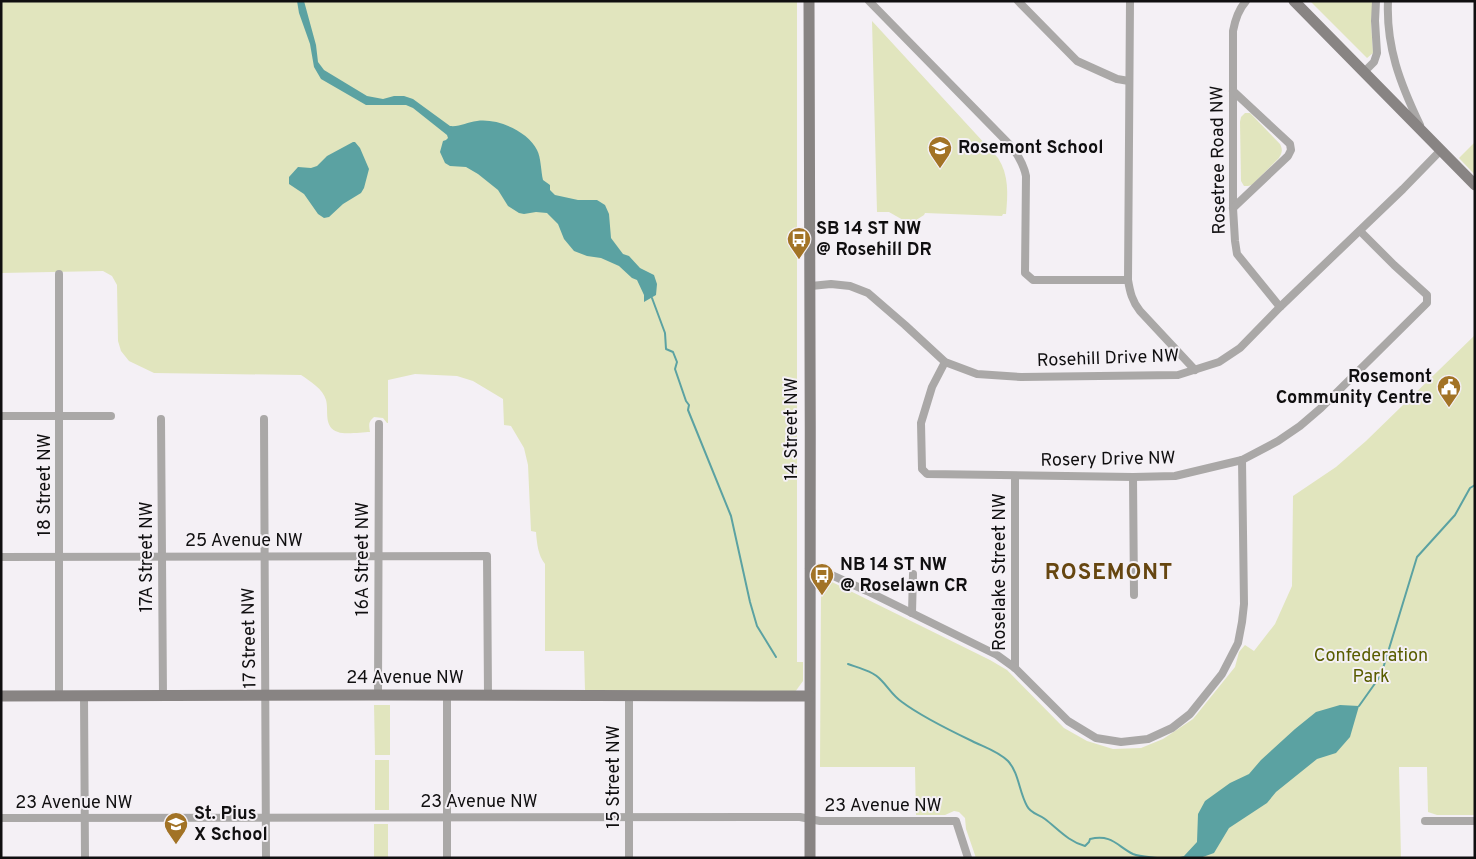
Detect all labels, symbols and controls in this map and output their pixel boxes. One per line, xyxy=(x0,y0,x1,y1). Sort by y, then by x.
street label: Rosetree Road NW xyxy=(1206,85,1232,235)
school or university icon: Rosemont School xyxy=(927,135,953,169)
place label: Rosemont School xyxy=(958,137,1103,160)
place label: SB 14 ST NW @ Rosehill DR xyxy=(816,218,932,262)
bus stop icon: SB 14 ST NW @ Rosehill DR xyxy=(786,226,812,260)
street label: Rosehill Drive NW xyxy=(1037,345,1179,373)
place label: Rosemont Community Centre xyxy=(1276,366,1432,410)
public building icon: Rosemont Community Centre xyxy=(1436,374,1462,408)
street label: 14 Street NW xyxy=(781,377,804,481)
street label: 18 Street NW xyxy=(34,433,57,537)
street label: Rosery Drive NW xyxy=(1040,447,1176,473)
street label: Roselake Street NW xyxy=(989,493,1012,651)
street label: 17A Street NW xyxy=(136,501,159,613)
street label: 16A Street NW xyxy=(352,502,375,616)
street label: 25 Avenue NW xyxy=(185,530,303,553)
place label: NB 14 ST NW @ Roselawn CR xyxy=(840,554,968,598)
district label: ROSEMONT xyxy=(1045,560,1173,587)
bus stop icon: NB 14 ST NW @ Roselawn CR xyxy=(809,562,835,596)
street label: 17 Street NW xyxy=(238,587,262,689)
park label: Confederation Park xyxy=(1314,645,1428,689)
street label: 24 Avenue NW xyxy=(346,667,464,690)
street label: 15 Street NW xyxy=(603,725,626,829)
street label: 23 Avenue NW xyxy=(420,791,538,814)
street label: 23 Avenue NW xyxy=(15,792,133,815)
street label: 23 Avenue NW xyxy=(824,795,942,818)
place label: St. Pius X School xyxy=(194,803,268,847)
school or university icon: St. Pius X School xyxy=(163,811,189,845)

